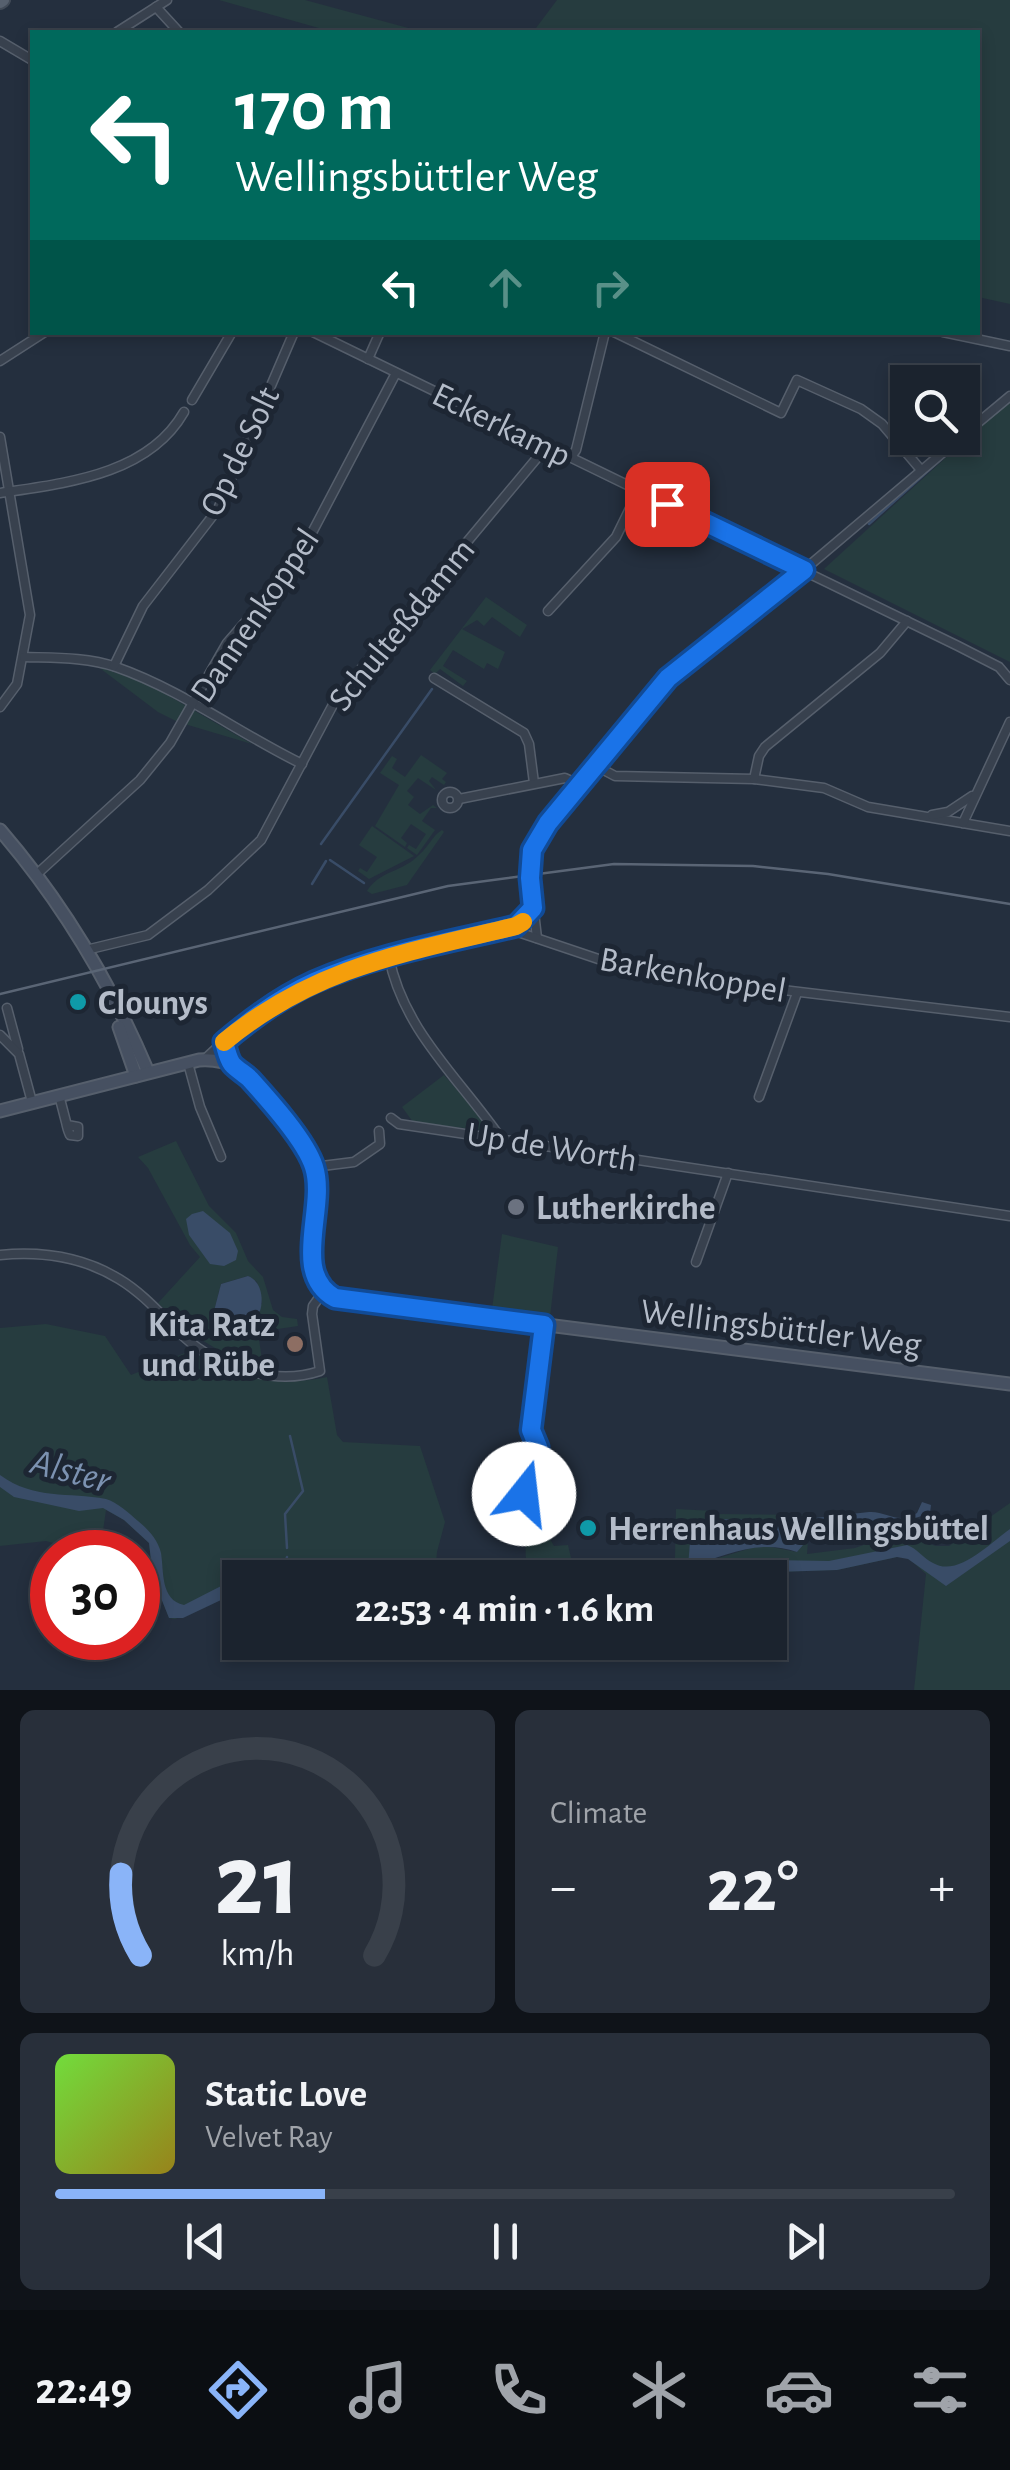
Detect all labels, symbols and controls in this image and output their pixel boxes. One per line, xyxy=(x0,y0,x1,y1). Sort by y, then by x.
icon: left xyxy=(70,70,200,200)
text: 170 m xyxy=(235,73,394,143)
text: Wellingsbüttler Weg xyxy=(235,155,598,200)
icon: left xyxy=(373,260,428,315)
icon: ahead xyxy=(478,260,533,315)
icon: right xyxy=(583,260,638,315)
map controls xyxy=(890,365,980,455)
button: search xyxy=(890,365,980,455)
street label: Eckerkamp xyxy=(427,377,576,474)
street label: Op de Solt xyxy=(194,382,286,522)
pin xyxy=(625,462,710,547)
icon: arrive xyxy=(640,477,695,532)
street label: Dannenkoppel xyxy=(184,523,326,709)
street label: Schulteßdamm xyxy=(322,532,482,718)
street label: Barkenkoppel xyxy=(597,942,789,1009)
place label: Clounys xyxy=(98,986,208,1021)
marker: Clounys xyxy=(67,991,89,1013)
street label: Up de Worth xyxy=(464,1117,639,1178)
place label: Lutherkirche xyxy=(536,1191,715,1226)
marker: Lutherkirche xyxy=(505,1196,527,1218)
street label: Wellingsbüttler Weg xyxy=(639,1294,923,1363)
place label: Kita Ratz und Rübe xyxy=(142,1308,275,1383)
marker: Kita Ratz und Rübe xyxy=(284,1333,306,1355)
position arrow xyxy=(472,1442,576,1546)
water label: Alster xyxy=(26,1443,116,1501)
place label: Herrenhaus Wellingsbüttel xyxy=(608,1512,989,1547)
marker: Herrenhaus Wellingsbüttel xyxy=(577,1517,599,1539)
speed limit sign: 30 xyxy=(30,1530,160,1660)
text: 22:53 · 4 min · 1.6 km xyxy=(355,1591,654,1629)
text: Climate xyxy=(550,1797,647,1829)
text: 21 xyxy=(214,1830,301,1934)
text: 22° xyxy=(706,1850,799,1925)
text: − xyxy=(550,1860,576,1915)
text: + xyxy=(929,1860,955,1915)
text: km/h xyxy=(221,1936,294,1972)
text: Static Love xyxy=(205,2076,367,2114)
text: Velvet Ray xyxy=(205,2121,333,2153)
icon: previous xyxy=(178,2214,233,2269)
icon: pause xyxy=(478,2214,533,2269)
icon: next xyxy=(778,2214,833,2269)
icon: directions xyxy=(203,2355,273,2425)
icon: music xyxy=(343,2355,413,2425)
icon: phone xyxy=(484,2355,554,2425)
icon: climate xyxy=(624,2355,694,2425)
icon: car xyxy=(764,2355,834,2425)
icon: filters xyxy=(905,2355,975,2425)
text: 22:49 xyxy=(35,2367,132,2412)

